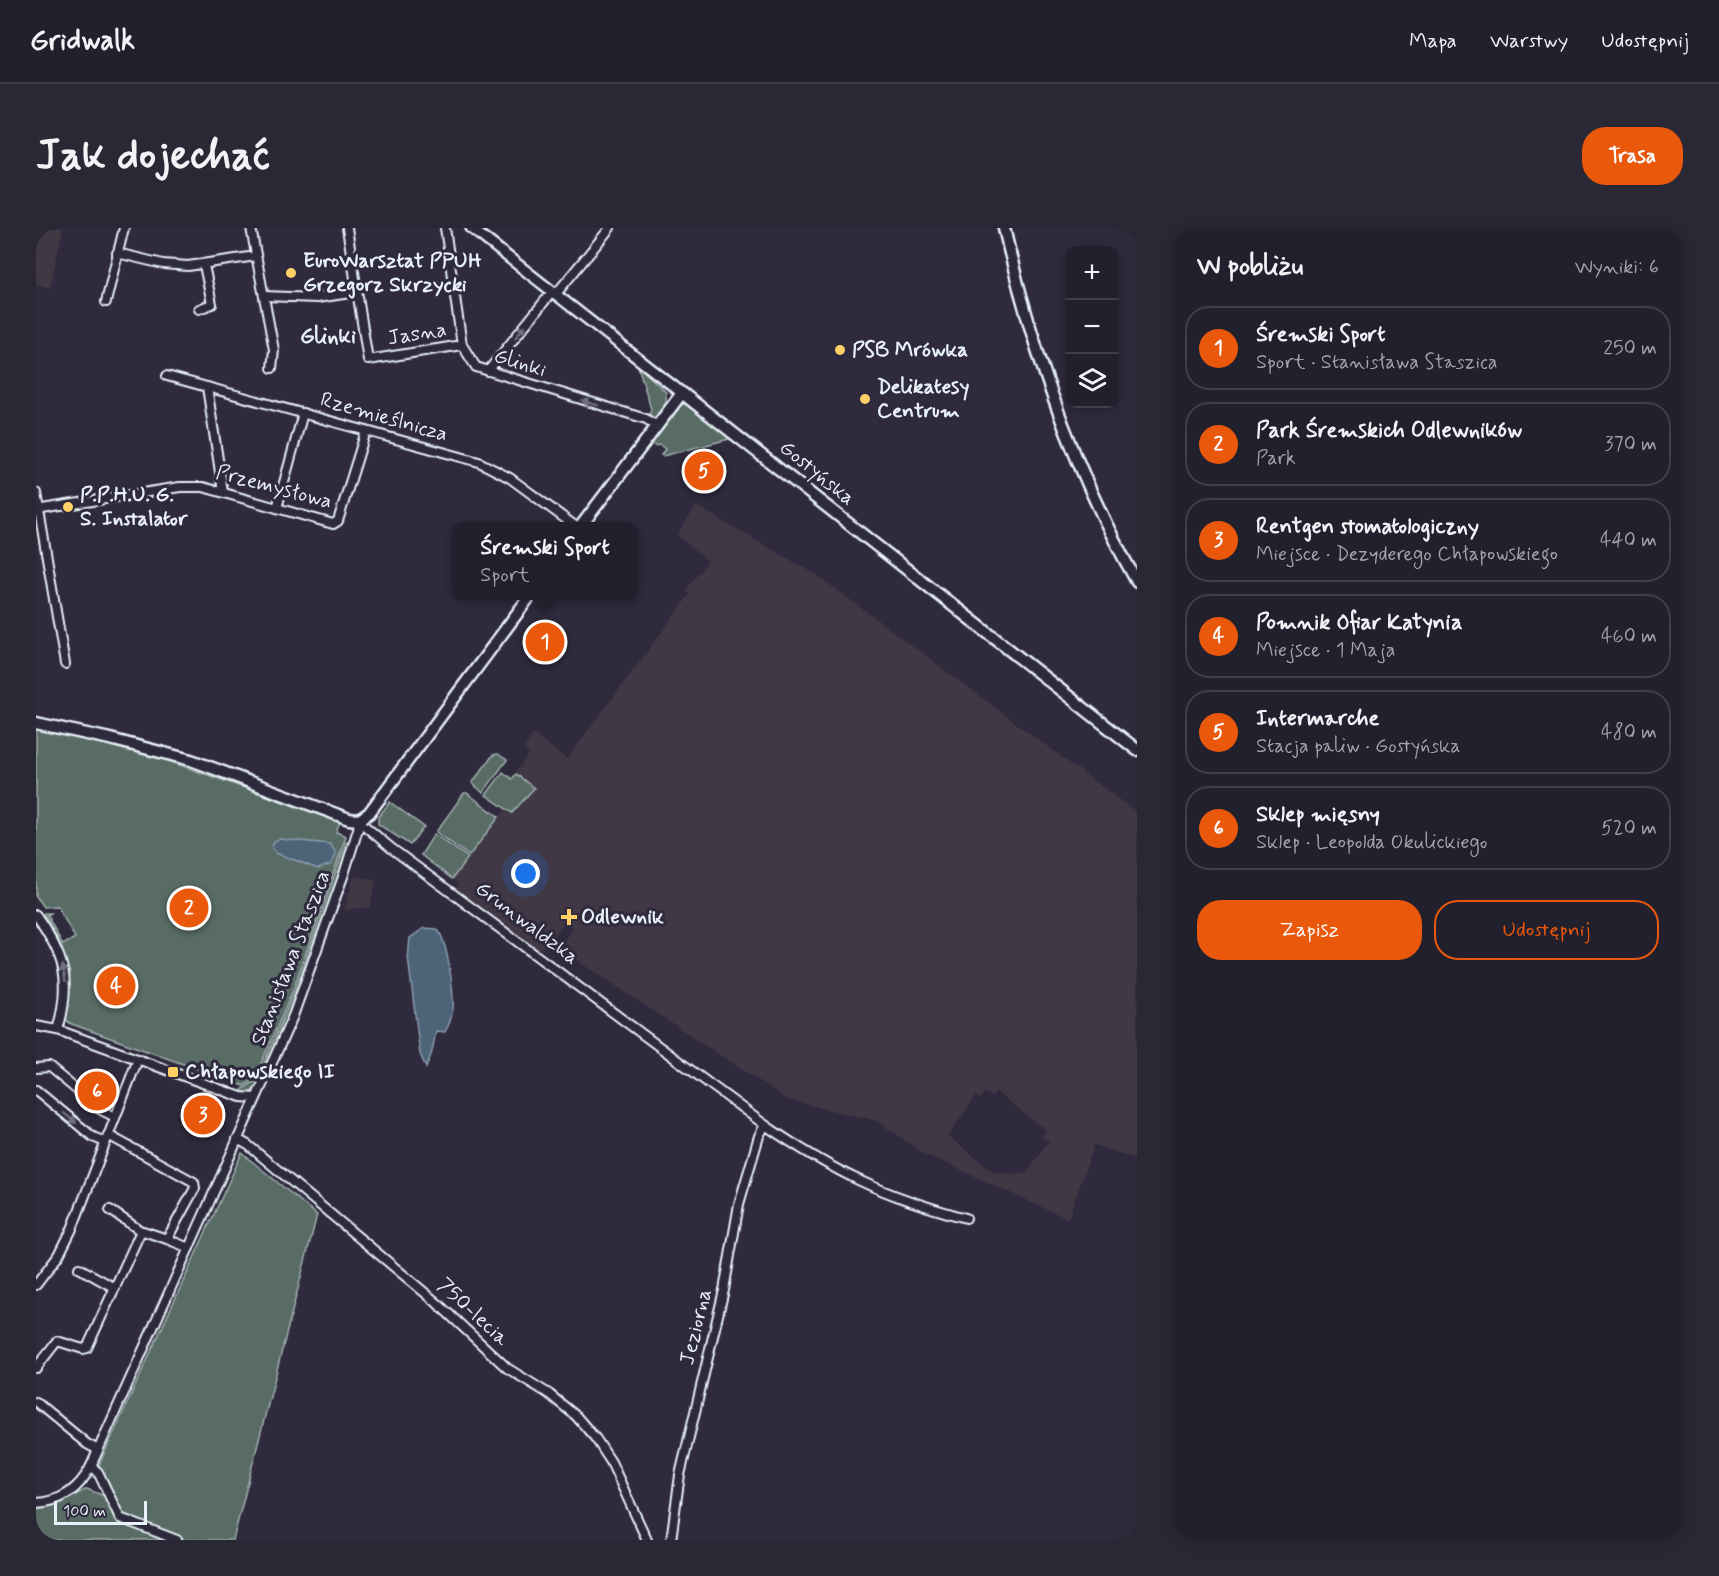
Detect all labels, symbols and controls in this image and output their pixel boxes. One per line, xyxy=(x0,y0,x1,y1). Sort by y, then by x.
text: Gridwalk xyxy=(30,23,135,60)
text: Mapa xyxy=(1409,27,1457,55)
text: Warstwy xyxy=(1490,27,1568,55)
text: Udostępnij xyxy=(1601,27,1689,55)
button: Trasa xyxy=(1582,127,1683,185)
text: Jak dojechać xyxy=(36,129,270,184)
map controls xyxy=(1065,246,1119,408)
button: + xyxy=(1065,246,1119,300)
place label: EuroWarsztat PPUH Grzegorz Skrzycki xyxy=(303,247,482,299)
text: W pobliżu xyxy=(1197,250,1303,284)
text: Wyniki: 6 xyxy=(1575,254,1659,281)
marker: EuroWarsztat PPUH Grzegorz Skrzycki xyxy=(284,266,298,280)
button: − xyxy=(1065,300,1119,354)
street label: Jasna xyxy=(386,316,448,352)
text: Śremski Sport xyxy=(1256,321,1385,349)
district label: Glinki xyxy=(300,323,356,351)
one-way arrow xyxy=(513,325,526,340)
text: 1 xyxy=(1214,335,1223,362)
text: 250 m xyxy=(1603,335,1657,362)
place label: PSB Mrówka xyxy=(852,336,968,364)
street label: Glinki xyxy=(490,342,550,384)
marker: PSB Mrówka xyxy=(833,343,847,357)
text: Sport · Stanisława Staszica xyxy=(1256,349,1498,376)
button: layers xyxy=(1065,354,1119,408)
place label: Delikatesy Centrum xyxy=(877,373,969,425)
street label: Rzemieślnicza xyxy=(317,385,451,449)
marker: Delikatesy Centrum xyxy=(858,392,872,406)
one-way arrow xyxy=(581,398,599,407)
text: Park Śremskich Odlewników xyxy=(1256,417,1522,445)
text: 2 xyxy=(1214,431,1223,458)
text: 370 m xyxy=(1605,431,1657,458)
street label: Gostyńska xyxy=(773,434,861,512)
text: Park xyxy=(1256,445,1296,472)
pin: 5 xyxy=(684,448,724,494)
street label: Przemysłowa xyxy=(213,458,335,516)
place label: P.P.H.U. G. S. Instalator xyxy=(80,481,189,533)
marker: P.P.H.U. G. S. Instalator xyxy=(61,500,75,514)
text: Rentgen stomatologiczny xyxy=(1256,513,1479,541)
popup xyxy=(452,522,638,600)
text: 3 xyxy=(1214,527,1223,554)
text: 440 m xyxy=(1600,527,1657,554)
text: Śremski Sport xyxy=(480,534,610,562)
text: Miejsce · Dezyderego Chłapowskiego xyxy=(1256,541,1558,568)
text: Sport xyxy=(480,562,530,589)
text: Pomnik Ofiar Katynia xyxy=(1256,609,1463,637)
pin: 1 xyxy=(526,620,564,664)
text: 4 xyxy=(1213,623,1224,650)
text: 460 m xyxy=(1601,623,1657,650)
text: Miejsce · 1 Maja xyxy=(1256,637,1395,664)
text: Intermarche xyxy=(1256,705,1379,733)
text: 5 xyxy=(1213,719,1225,746)
text: 480 m xyxy=(1601,719,1657,746)
text: Stacja paliw · Gostyńska xyxy=(1256,733,1461,760)
text: Sklep mięsny xyxy=(1256,801,1380,829)
text: 6 xyxy=(1213,815,1224,842)
text: 520 m xyxy=(1601,815,1657,842)
text: Sklep · Leopolda Okulickiego xyxy=(1256,829,1487,856)
your location xyxy=(511,859,540,888)
street label: Stanisława Staszica xyxy=(245,866,337,1050)
street label: Grunwaldzka xyxy=(470,875,584,971)
pin: 2 xyxy=(170,886,208,930)
button: Zapisz xyxy=(1197,900,1422,960)
button: Udostępnij xyxy=(1434,900,1659,960)
place label: Odlewnik xyxy=(581,903,664,931)
marker: Odlewnik xyxy=(562,910,576,924)
one-way arrow xyxy=(60,963,69,982)
pin: 4 xyxy=(96,964,136,1008)
place label: Chłapowskiego II xyxy=(185,1058,335,1088)
marker: Chłapowskiego II xyxy=(166,1065,180,1079)
pin: 6 xyxy=(78,1068,116,1114)
pin: 3 xyxy=(184,1092,222,1138)
one-way arrow xyxy=(62,1111,77,1123)
street label: 750-lecia xyxy=(431,1272,515,1353)
street label: Jeziorna xyxy=(673,1286,719,1368)
scale bar xyxy=(54,1498,147,1526)
text: 100 m xyxy=(63,1501,106,1522)

